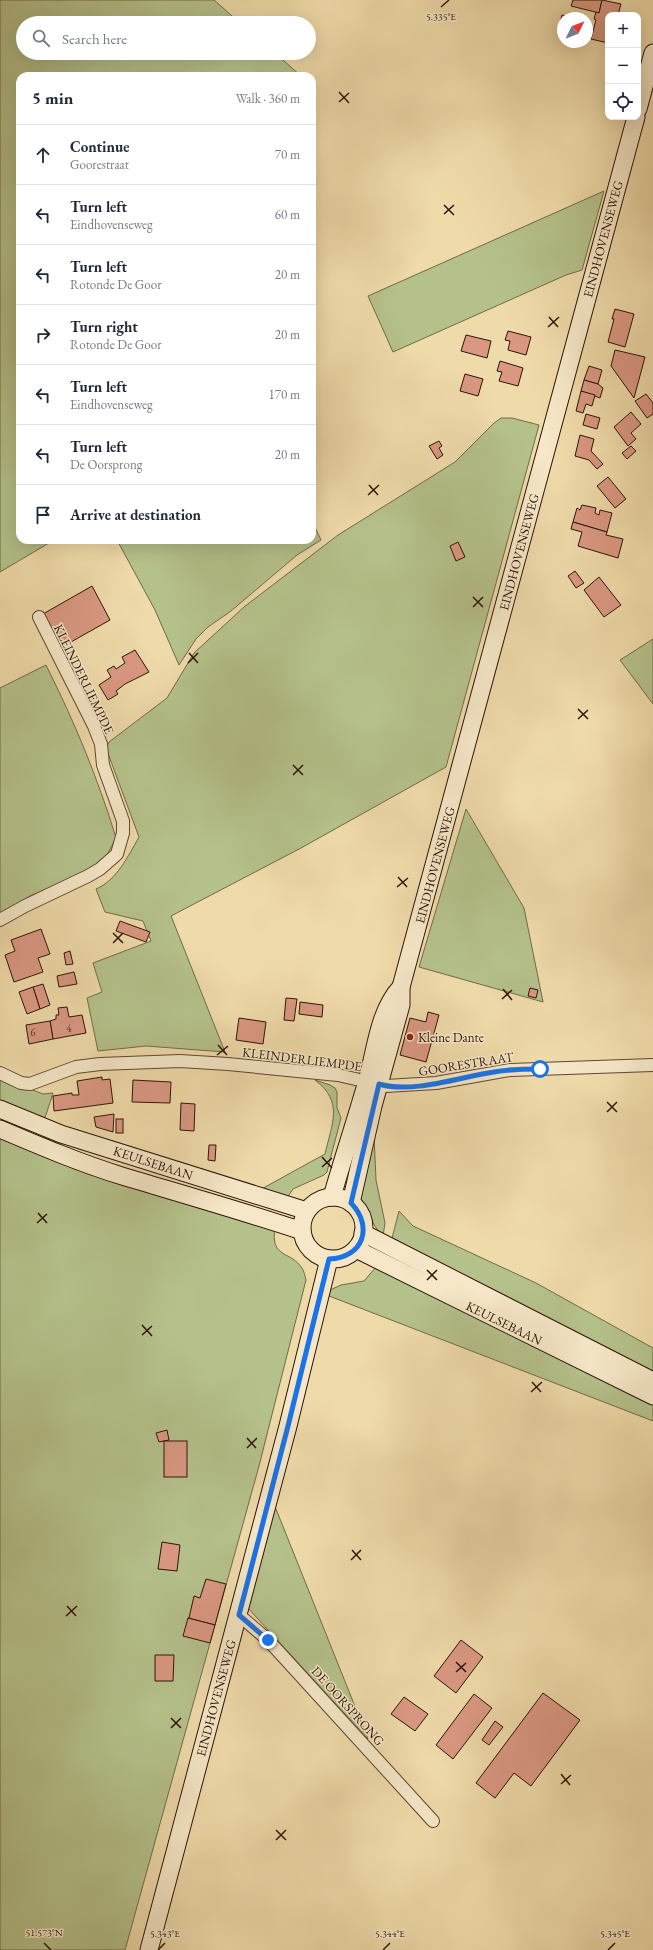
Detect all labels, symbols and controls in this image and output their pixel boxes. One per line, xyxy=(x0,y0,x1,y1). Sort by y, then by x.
text: 5.335°E xyxy=(426,10,456,23)
north arrow xyxy=(557,12,593,48)
map controls xyxy=(605,12,641,120)
button: + xyxy=(605,12,641,48)
search box xyxy=(16,16,316,60)
icon: search xyxy=(30,27,52,49)
text: Search here xyxy=(62,29,127,48)
button: − xyxy=(605,48,641,84)
button: locate xyxy=(605,84,641,120)
text: 5 min xyxy=(32,87,73,109)
text: Walk · 360 m xyxy=(236,90,300,107)
text: Continue xyxy=(70,137,130,156)
icon: ahead xyxy=(32,144,54,166)
text: 70 m xyxy=(275,146,300,163)
text: Goorestraat xyxy=(70,156,129,173)
street label: EINDHOVENSEWEG xyxy=(579,178,627,299)
text: Turn left xyxy=(70,197,127,216)
icon: left xyxy=(32,204,54,226)
text: 60 m xyxy=(275,206,300,223)
text: Eindhovenseweg xyxy=(70,216,153,233)
text: Turn left xyxy=(70,257,127,276)
icon: left xyxy=(32,264,54,286)
text: 20 m xyxy=(275,266,300,283)
text: Rotonde De Goor xyxy=(70,276,162,293)
text: Turn right xyxy=(70,317,138,336)
icon: right xyxy=(32,324,54,346)
text: 20 m xyxy=(275,326,300,343)
text: Rotonde De Goor xyxy=(70,336,162,353)
text: Turn left xyxy=(70,377,127,396)
icon: left xyxy=(32,384,54,406)
text: 170 m xyxy=(269,386,300,403)
text: Eindhovenseweg xyxy=(70,396,153,413)
text: Turn left xyxy=(70,437,127,456)
icon: left xyxy=(32,444,54,466)
text: 20 m xyxy=(275,446,300,463)
text: De Oorsprong xyxy=(70,456,142,473)
street label: EINDHOVENSEWEG xyxy=(495,491,543,612)
icon: arrive xyxy=(32,504,54,526)
text: Arrive at destination xyxy=(70,505,201,524)
street label: KLEINDERLIEMPDE xyxy=(50,621,118,737)
street label: EINDHOVENSEWEG xyxy=(411,804,459,925)
house number: 4 xyxy=(66,1021,72,1035)
house number: 6 xyxy=(30,1025,36,1039)
place label: Kleine Dante xyxy=(418,1029,484,1046)
marker: Kleine Dante xyxy=(405,1032,415,1042)
street label: KLEINDERLIEMPDE xyxy=(241,1043,363,1075)
street label: GOORESTRAAT xyxy=(417,1048,515,1080)
route start xyxy=(531,1060,549,1078)
street label: KEULSEBAAN xyxy=(111,1142,196,1184)
street label: KEULSEBAAN xyxy=(463,1297,546,1349)
route end xyxy=(259,1631,277,1649)
street label: EINDHOVENSEWEG xyxy=(192,1637,240,1758)
street label: DE OORSPRONG xyxy=(308,1663,388,1750)
text: 51.573°N xyxy=(25,1926,63,1939)
text: 5.343°E xyxy=(150,1927,180,1940)
text: 5.344°E xyxy=(375,1927,405,1940)
text: 5.345°E xyxy=(600,1927,630,1940)

